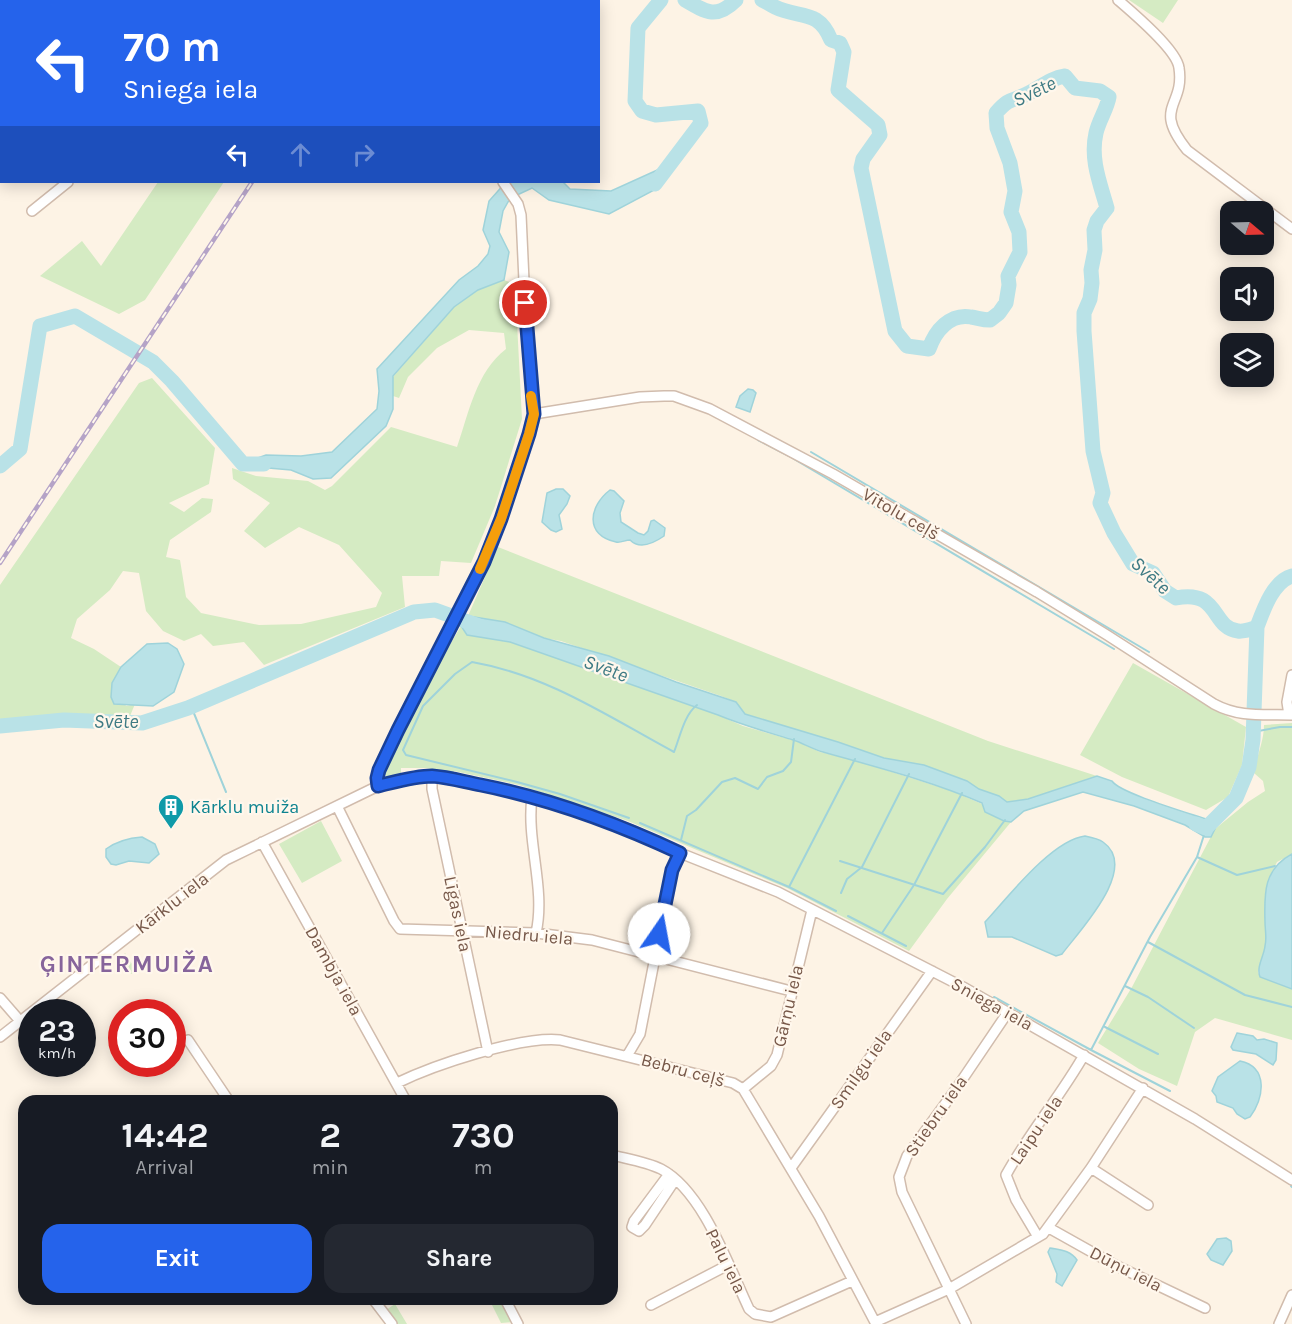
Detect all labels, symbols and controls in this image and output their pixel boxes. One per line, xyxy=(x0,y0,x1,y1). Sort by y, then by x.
text: 70 m xyxy=(123,22,221,72)
icon: left xyxy=(24,24,102,102)
water label: Svēte xyxy=(1009,71,1060,112)
text: Sniega iela xyxy=(123,73,258,105)
icon: left xyxy=(221,138,254,171)
icon: ahead xyxy=(284,138,317,171)
icon: right xyxy=(347,138,380,171)
north arrow xyxy=(1220,201,1274,255)
map controls xyxy=(1220,201,1274,387)
button: sound xyxy=(1220,267,1274,321)
pin xyxy=(499,277,550,328)
icon: arrive xyxy=(508,286,541,319)
button: layers xyxy=(1220,333,1274,387)
street label: Vītolu ceļš xyxy=(859,483,943,545)
water label: Svēte xyxy=(1126,552,1175,599)
water label: Svēte xyxy=(581,650,631,687)
water label: Svēte xyxy=(93,710,139,733)
building icon: Kārklu muiža xyxy=(156,792,186,830)
place label: Kārklu muiža xyxy=(190,796,299,818)
street label: Kārklu iela xyxy=(131,867,213,939)
street label: Līgas iela xyxy=(439,874,477,954)
position arrow xyxy=(627,902,691,966)
street label: Niedru iela xyxy=(484,920,574,950)
street label: Dambja iela xyxy=(300,923,368,1019)
district label: ĢINTERMUIŽA xyxy=(40,949,214,978)
street label: Gārņu iela xyxy=(768,963,808,1049)
street label: Sniega iela xyxy=(947,972,1037,1036)
speed limit sign: 30 xyxy=(108,999,186,1077)
text: 23 xyxy=(39,1013,75,1049)
street label: Smilgu iela xyxy=(825,1025,897,1113)
text: km/h xyxy=(38,1044,76,1062)
street label: Bebru ceļš xyxy=(639,1048,727,1092)
street label: Stiebru iela xyxy=(900,1071,972,1161)
street label: Laipu iela xyxy=(1005,1091,1067,1169)
text: 14:42 xyxy=(121,1114,208,1156)
text: 2 xyxy=(319,1114,341,1156)
text: 730 xyxy=(452,1114,515,1156)
text: Arrival xyxy=(136,1156,194,1179)
text: min xyxy=(312,1156,348,1179)
text: m xyxy=(474,1156,493,1179)
button: Exit xyxy=(42,1224,312,1293)
button: Share xyxy=(324,1224,594,1293)
street label: Palu iela xyxy=(701,1225,751,1297)
street label: Dūņu iela xyxy=(1086,1241,1166,1297)

